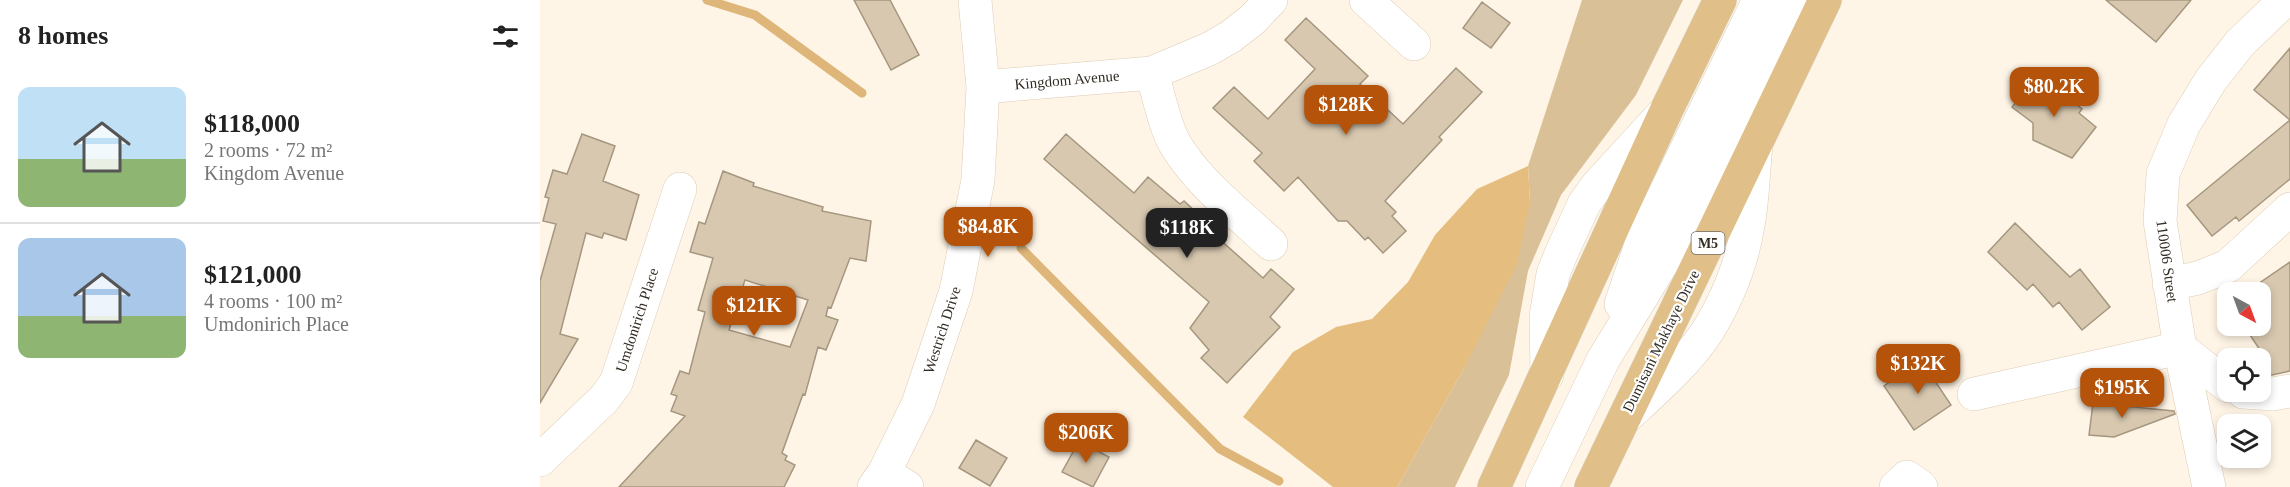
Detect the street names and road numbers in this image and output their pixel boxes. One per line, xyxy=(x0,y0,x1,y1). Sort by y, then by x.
street label: Kingdom Avenue xyxy=(1014,67,1120,93)
street label: 110006 Street xyxy=(2153,219,2181,304)
road number: M5 xyxy=(1692,232,1724,254)
street label: Umdonirich Place xyxy=(613,266,662,374)
street label: Dumisani Makhaye Drive xyxy=(1620,267,1702,415)
street label: Westrich Drive xyxy=(920,284,964,376)

